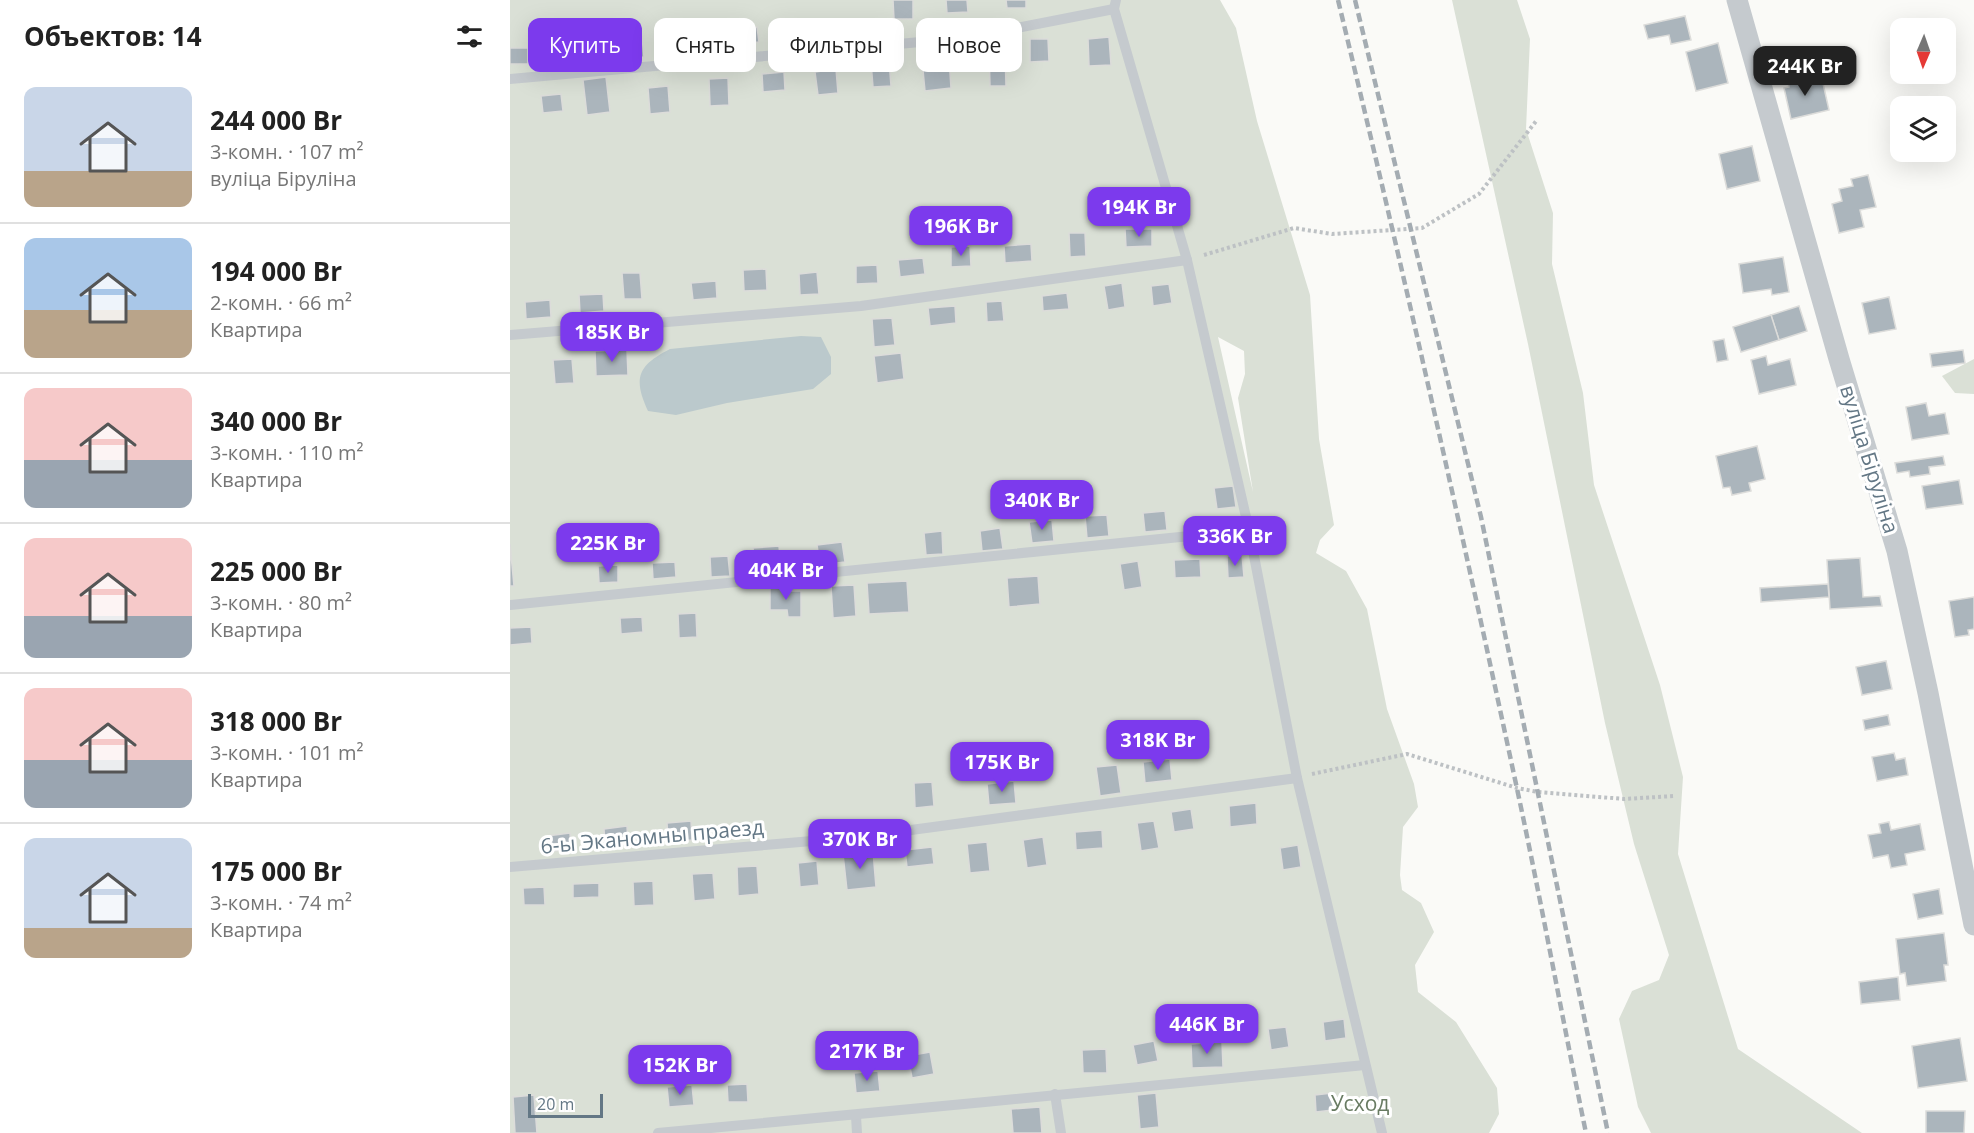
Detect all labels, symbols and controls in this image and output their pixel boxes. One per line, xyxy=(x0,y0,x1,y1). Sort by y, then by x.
text: Объектов: 14 xyxy=(24,18,202,54)
chip: Купить xyxy=(528,18,642,72)
chip: Снять xyxy=(654,18,756,72)
chip: Фильтры xyxy=(768,18,904,72)
chip: Новое xyxy=(916,18,1022,72)
north arrow xyxy=(1890,18,1956,84)
map controls xyxy=(1890,18,1956,162)
icon: filters xyxy=(453,20,486,53)
pin: 244K Br xyxy=(1750,46,1860,97)
text: 244K Br xyxy=(1767,52,1843,79)
button: layers xyxy=(1890,96,1956,162)
text: 244 000 Br xyxy=(210,102,342,138)
icon: home xyxy=(72,111,144,183)
text: 3-комн. · 107 m² xyxy=(210,138,363,165)
text: вуліца Біруліна xyxy=(210,165,357,192)
pin: 194K Br xyxy=(1084,187,1194,238)
text: 194K Br xyxy=(1101,193,1177,220)
pin: 196K Br xyxy=(906,206,1016,257)
text: 196K Br xyxy=(923,212,999,239)
text: 194 000 Br xyxy=(210,253,342,289)
icon: home xyxy=(72,262,144,334)
text: 2-комн. · 66 m² xyxy=(210,289,352,316)
pin: 185K Br xyxy=(557,312,667,363)
text: Квартира xyxy=(210,316,303,343)
text: 185K Br xyxy=(574,318,650,345)
street label: вуліца Біруліна xyxy=(1834,381,1906,537)
text: 340 000 Br xyxy=(210,403,342,439)
icon: home xyxy=(72,412,144,484)
text: 3-комн. · 110 m² xyxy=(210,439,363,466)
text: Квартира xyxy=(210,466,303,493)
pin: 340K Br xyxy=(987,480,1097,531)
text: 340K Br xyxy=(1004,486,1080,513)
pin: 336K Br xyxy=(1180,516,1290,567)
text: 336K Br xyxy=(1197,522,1273,549)
pin: 225K Br xyxy=(553,523,663,574)
text: 225K Br xyxy=(570,529,646,556)
pin: 404K Br xyxy=(731,550,841,601)
text: 225 000 Br xyxy=(210,553,342,589)
text: 404K Br xyxy=(748,556,824,583)
icon: home xyxy=(72,562,144,634)
text: 3-комн. · 80 m² xyxy=(210,589,352,616)
text: Квартира xyxy=(210,616,303,643)
text: 318 000 Br xyxy=(210,703,342,739)
icon: home xyxy=(72,712,144,784)
pin: 318K Br xyxy=(1103,720,1213,771)
text: 318K Br xyxy=(1120,726,1196,753)
text: 3-комн. · 101 m² xyxy=(210,739,363,766)
pin: 175K Br xyxy=(947,742,1057,793)
text: 175K Br xyxy=(964,748,1040,775)
text: Квартира xyxy=(210,766,303,793)
street label: 6-ы Эканомны праезд xyxy=(539,812,765,860)
pin: 370K Br xyxy=(805,819,915,870)
text: 370K Br xyxy=(822,825,898,852)
text: 175 000 Br xyxy=(210,853,342,889)
icon: home xyxy=(72,862,144,934)
text: 3-комн. · 74 m² xyxy=(210,889,352,916)
text: Квартира xyxy=(210,916,303,943)
pin: 446K Br xyxy=(1152,1004,1262,1055)
text: 446K Br xyxy=(1169,1010,1245,1037)
pin: 217K Br xyxy=(812,1031,922,1082)
text: 217K Br xyxy=(829,1037,905,1064)
pin: 152K Br xyxy=(625,1045,735,1096)
text: 152K Br xyxy=(642,1051,718,1078)
park label: Усход xyxy=(1331,1089,1389,1117)
scale bar xyxy=(528,1091,603,1118)
text: 20 m xyxy=(537,1093,574,1115)

